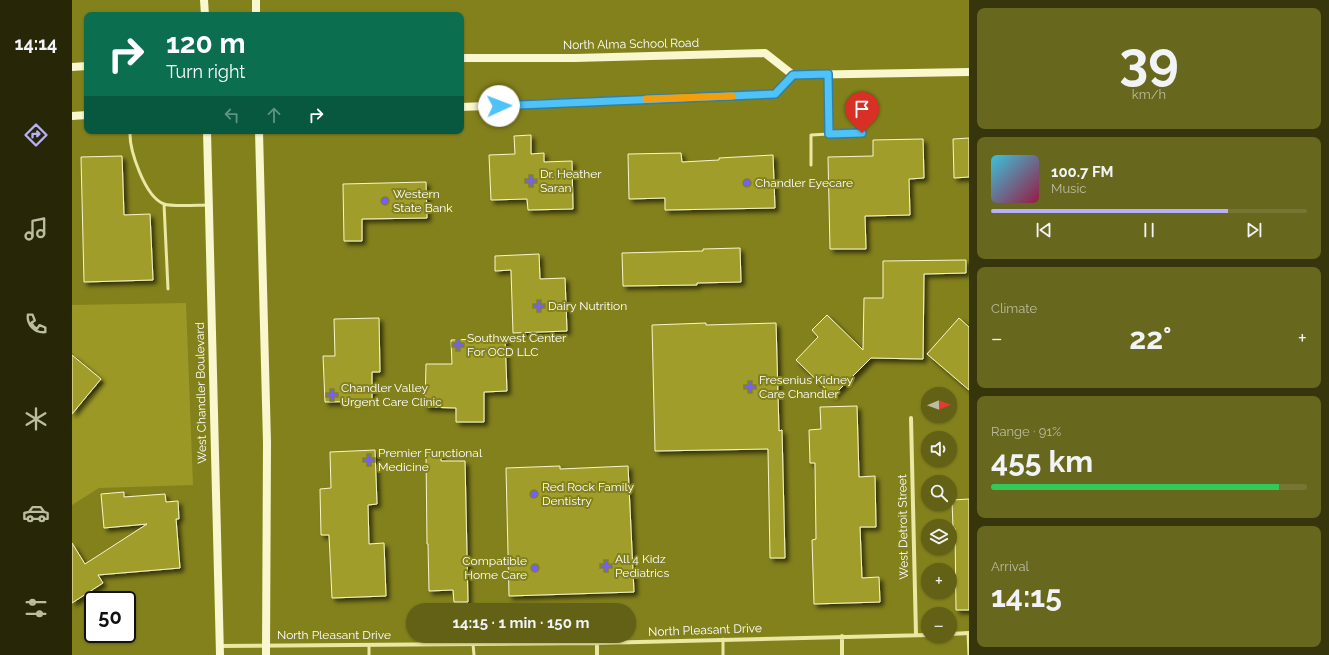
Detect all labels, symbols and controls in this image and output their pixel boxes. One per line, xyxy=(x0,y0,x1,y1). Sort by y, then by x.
text: 120 m xyxy=(166,27,246,60)
icon: right xyxy=(100,28,152,80)
text: 39 xyxy=(1119,30,1179,91)
text: 14:14 xyxy=(15,33,57,54)
street label: North Alma School Road xyxy=(563,36,699,52)
text: Turn right xyxy=(166,61,245,82)
position arrow xyxy=(478,85,520,127)
text: km/h xyxy=(1132,87,1166,102)
pin xyxy=(845,92,879,133)
icon: arrive xyxy=(851,98,873,120)
icon: left xyxy=(221,104,243,126)
icon: ahead xyxy=(263,104,285,126)
icon: right xyxy=(305,104,327,126)
icon: directions xyxy=(22,121,50,149)
text: 100.7 FM xyxy=(1051,163,1114,181)
place label: Dr. Heather Saran xyxy=(540,167,602,195)
marker: Dr. Heather Saran xyxy=(525,175,537,187)
place label: Chandler Eyecare xyxy=(755,176,853,190)
marker: Chandler Eyecare xyxy=(742,178,752,188)
text: Music xyxy=(1051,181,1086,196)
place label: Western State Bank xyxy=(393,187,453,215)
marker: Western State Bank xyxy=(380,196,390,206)
icon: music xyxy=(22,215,50,243)
icon: previous xyxy=(1033,219,1055,241)
icon: pause xyxy=(1138,219,1160,241)
icon: next xyxy=(1243,219,1265,241)
place label: Dairy Nutrition xyxy=(548,299,627,313)
marker: Dairy Nutrition xyxy=(533,300,545,312)
text: Climate xyxy=(991,301,1037,316)
icon: phone xyxy=(22,310,50,338)
text: 22° xyxy=(1129,321,1171,356)
street label: West Chandler Boulevard xyxy=(193,322,209,464)
text: − xyxy=(991,325,1003,351)
text: + xyxy=(1298,325,1307,351)
place label: Southwest Center For OCD LLC xyxy=(467,331,567,359)
marker: Southwest Center For OCD LLC xyxy=(452,339,464,351)
place label: Fresenius Kidney Care Chandler xyxy=(759,373,854,401)
place label: Chandler Valley Urgent Care Clinic xyxy=(341,381,442,409)
marker: Fresenius Kidney Care Chandler xyxy=(744,381,756,393)
north arrow xyxy=(921,387,957,423)
map controls xyxy=(921,387,957,643)
marker: Chandler Valley Urgent Care Clinic xyxy=(326,389,338,401)
icon: climate xyxy=(22,405,50,433)
text: Range · 91% xyxy=(991,424,1061,439)
button: sound xyxy=(921,431,957,467)
text: 455 km xyxy=(991,444,1093,479)
place label: Premier Functional Medicine xyxy=(378,446,483,474)
marker: Premier Functional Medicine xyxy=(363,454,375,466)
street label: West Detroit Street xyxy=(895,474,911,580)
button: search xyxy=(921,475,957,511)
place label: Red Rock Family Dentistry xyxy=(542,480,635,508)
marker: Red Rock Family Dentistry xyxy=(529,489,539,499)
icon: car xyxy=(22,499,50,527)
button: layers xyxy=(921,519,957,555)
place label: All 4 Kidz Pediatrics xyxy=(615,552,669,580)
place label: Compatible Home Care xyxy=(462,554,527,582)
text: Arrival xyxy=(991,559,1029,574)
marker: All 4 Kidz Pediatrics xyxy=(600,560,612,572)
marker: Compatible Home Care xyxy=(530,563,540,573)
button: + xyxy=(921,563,957,599)
text: 14:15 xyxy=(991,579,1062,614)
speed limit sign: 50 xyxy=(84,591,136,643)
icon: filters xyxy=(22,594,50,622)
button: − xyxy=(921,607,957,643)
text: 14:15 · 1 min · 150 m xyxy=(453,614,589,632)
street label: North Pleasant Drive xyxy=(648,621,762,639)
street label: North Pleasant Drive xyxy=(277,628,391,642)

